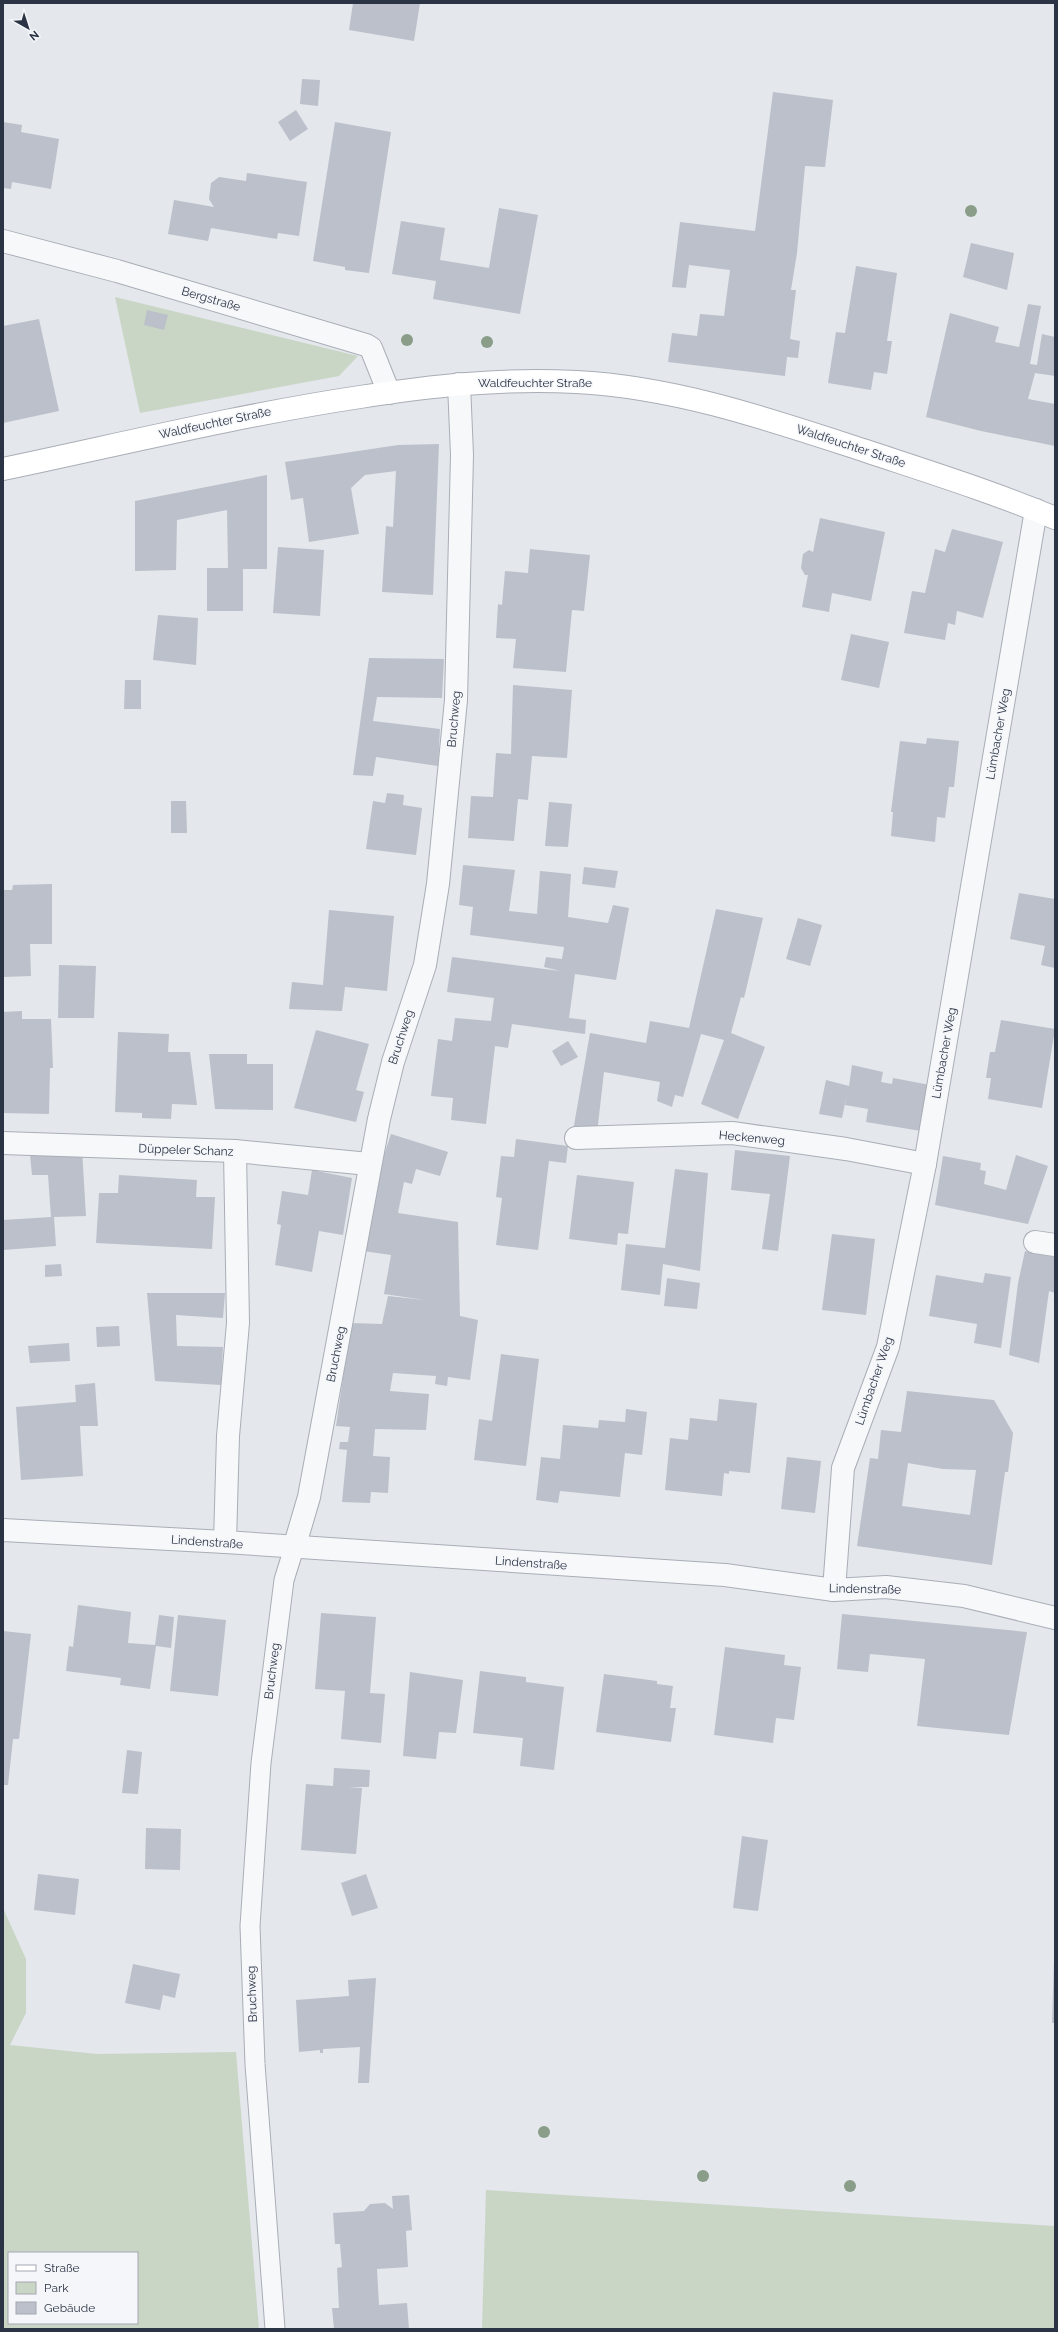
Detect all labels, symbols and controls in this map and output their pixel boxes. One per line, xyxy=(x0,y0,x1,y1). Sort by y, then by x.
north arrow xyxy=(8,8,48,48)
text: N xyxy=(27,28,41,43)
street label: Bergstraße xyxy=(180,284,242,314)
street label: Waldfeuchter Straße xyxy=(478,376,592,390)
street label: Waldfeuchter Straße xyxy=(158,404,272,442)
street label: Waldfeuchter Straße xyxy=(795,422,907,470)
street label: Lümbacher Weg xyxy=(983,687,1013,781)
street label: Bruchweg xyxy=(445,690,463,748)
street label: Lümbacher Weg xyxy=(929,1006,959,1100)
street label: Bruchweg xyxy=(386,1008,416,1066)
street label: Heckenweg xyxy=(718,1128,786,1148)
street label: Düppeler Schanz xyxy=(138,1141,234,1159)
street label: Bruchweg xyxy=(324,1325,348,1383)
street label: Lümbacher Weg xyxy=(852,1335,896,1427)
street label: Lindenstraße xyxy=(170,1532,244,1552)
street label: Lindenstraße xyxy=(494,1553,568,1573)
street label: Lindenstraße xyxy=(829,1581,901,1597)
street label: Bruchweg xyxy=(262,1642,282,1700)
street label: Bruchweg xyxy=(244,1965,260,2023)
legend xyxy=(8,2252,138,2324)
text: Straße xyxy=(44,2261,80,2275)
text: Park xyxy=(44,2281,69,2295)
text: Gebäude xyxy=(44,2301,95,2315)

